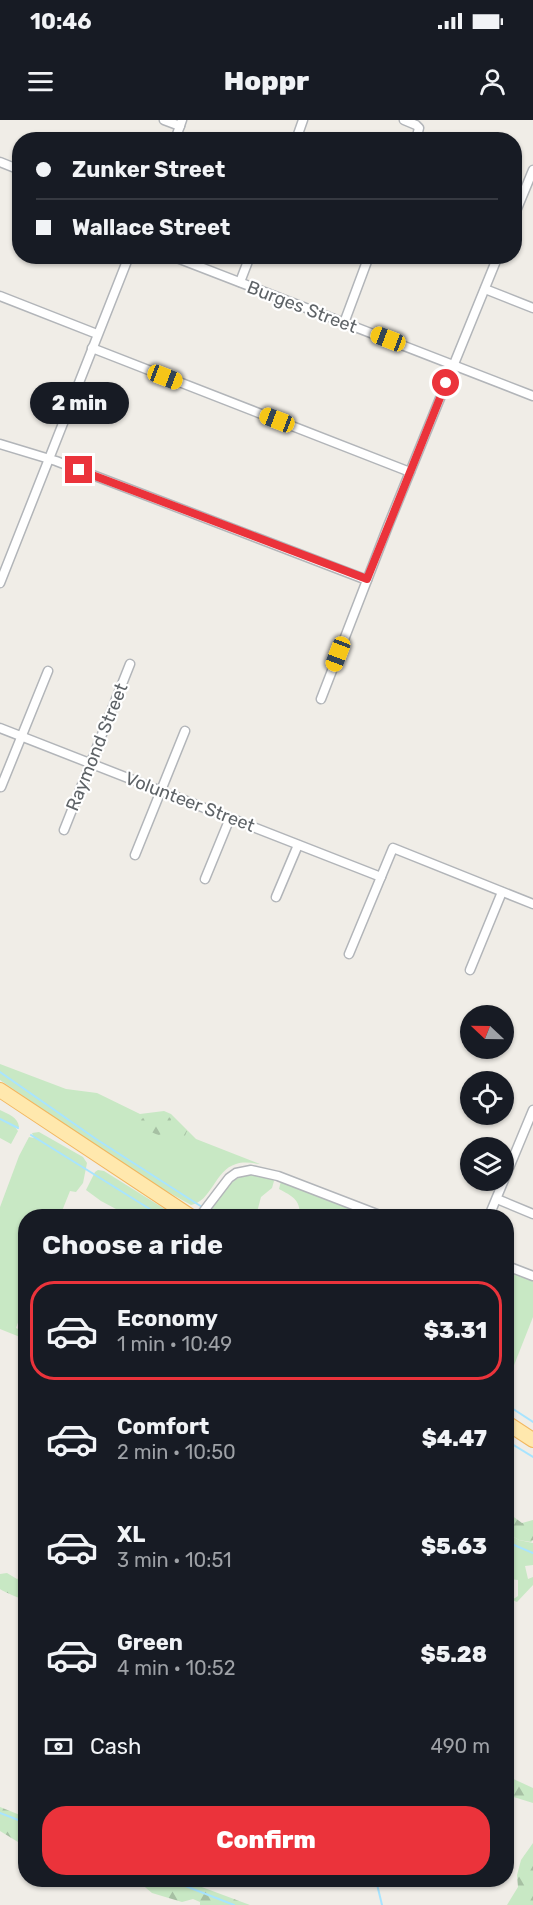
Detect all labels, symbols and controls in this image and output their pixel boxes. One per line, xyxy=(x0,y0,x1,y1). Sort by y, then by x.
text: 10:46 xyxy=(30,8,92,35)
icon: menu xyxy=(24,65,57,98)
text: Hoppr xyxy=(224,65,309,97)
icon: person xyxy=(476,65,509,98)
text: Zunker Street xyxy=(72,156,225,183)
text: Wallace Street xyxy=(72,214,230,241)
street label: Burges Street xyxy=(244,276,360,338)
car xyxy=(368,324,408,354)
car xyxy=(145,362,185,392)
route start xyxy=(432,369,459,396)
callout: 2 min xyxy=(29,383,128,425)
text: 2 min xyxy=(52,391,107,415)
car xyxy=(257,405,297,435)
route end xyxy=(65,456,92,483)
car xyxy=(323,634,353,674)
street label: Raymond Street xyxy=(61,680,133,814)
street label: Volunteer Street xyxy=(122,767,258,837)
north arrow xyxy=(460,1005,514,1059)
map controls xyxy=(460,1005,514,1191)
button: locate xyxy=(460,1071,514,1125)
button: layers xyxy=(460,1137,514,1191)
text: Choose a ride xyxy=(42,1229,223,1261)
icon: car xyxy=(45,1304,99,1358)
text: Economy xyxy=(117,1305,218,1332)
text: $3.31 xyxy=(424,1317,487,1344)
text: 1 min · 10:49 xyxy=(117,1332,232,1356)
icon: car xyxy=(45,1412,99,1466)
text: Comfort xyxy=(117,1413,209,1440)
text: $4.47 xyxy=(422,1425,487,1452)
text: 2 min · 10:50 xyxy=(117,1440,236,1464)
icon: car xyxy=(45,1520,99,1574)
text: XL xyxy=(117,1521,145,1548)
text: $5.63 xyxy=(421,1533,487,1560)
text: 3 min · 10:51 xyxy=(117,1548,232,1572)
icon: car xyxy=(45,1628,99,1682)
text: Green xyxy=(117,1629,183,1656)
text: $5.28 xyxy=(420,1641,487,1668)
text: 4 min · 10:52 xyxy=(117,1656,235,1680)
icon: cash xyxy=(42,1730,75,1763)
text: Cash xyxy=(90,1733,141,1760)
text: 490 m xyxy=(431,1734,490,1758)
button: Confirm xyxy=(42,1806,490,1875)

